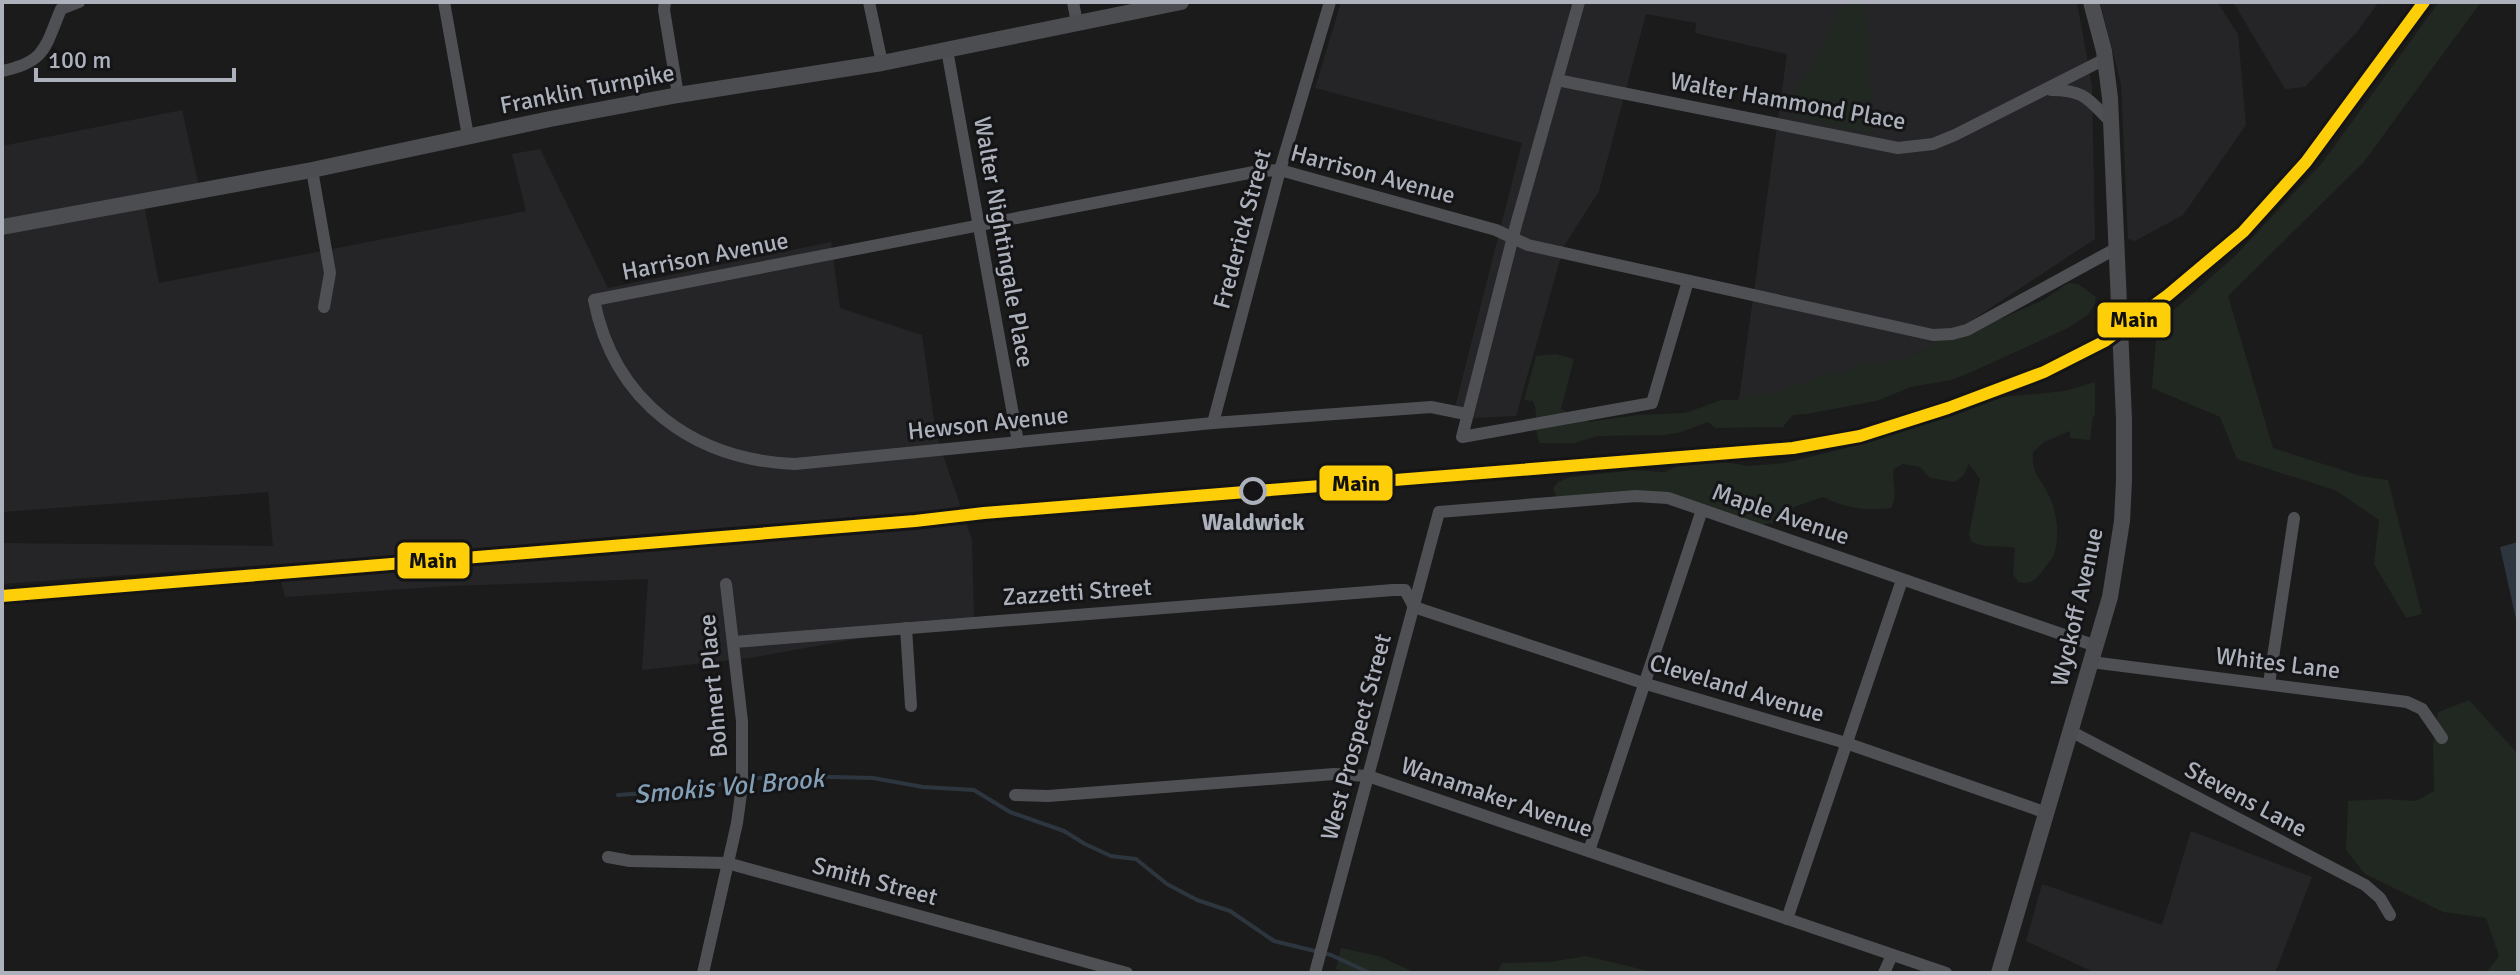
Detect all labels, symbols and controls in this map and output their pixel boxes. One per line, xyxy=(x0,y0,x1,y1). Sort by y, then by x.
scale bar xyxy=(36,32,234,82)
text: 100 m xyxy=(48,45,111,75)
street label: Franklin Turnpike xyxy=(497,57,677,121)
street label: Walter Hammond Place xyxy=(1668,65,1908,137)
street label: Walter Nightingale Place xyxy=(967,114,1041,370)
street label: Harrison Avenue xyxy=(1287,138,1459,210)
street label: Frederick Street xyxy=(1206,146,1278,312)
street label: Harrison Avenue xyxy=(619,225,791,287)
line badge: Main xyxy=(2096,301,2172,339)
text: Main xyxy=(2110,306,2158,333)
street label: Hewson Avenue xyxy=(906,400,1070,446)
line badge: Main xyxy=(1318,464,1394,502)
text: Main xyxy=(1332,470,1380,497)
street label: Maple Avenue xyxy=(1708,476,1854,552)
marker: Waldwick xyxy=(1240,478,1266,504)
place label: Waldwick xyxy=(1201,507,1305,537)
street label: Wyckoff Avenue xyxy=(2044,525,2110,689)
line badge: Main xyxy=(396,541,471,580)
text: Main xyxy=(409,547,457,574)
street label: Zazzetti Street xyxy=(1001,572,1153,612)
street label: Bohnert Place xyxy=(692,613,734,759)
street label: West Prospect Street xyxy=(1314,630,1398,844)
street label: Whites Lane xyxy=(2214,640,2342,686)
street label: Cleveland Avenue xyxy=(1646,647,1828,729)
street label: Wanamaker Avenue xyxy=(1397,750,1597,844)
street label: Stevens Lane xyxy=(2180,754,2312,844)
water label: Smokis Vol Brook xyxy=(633,763,827,811)
street label: Smith Street xyxy=(809,850,941,912)

